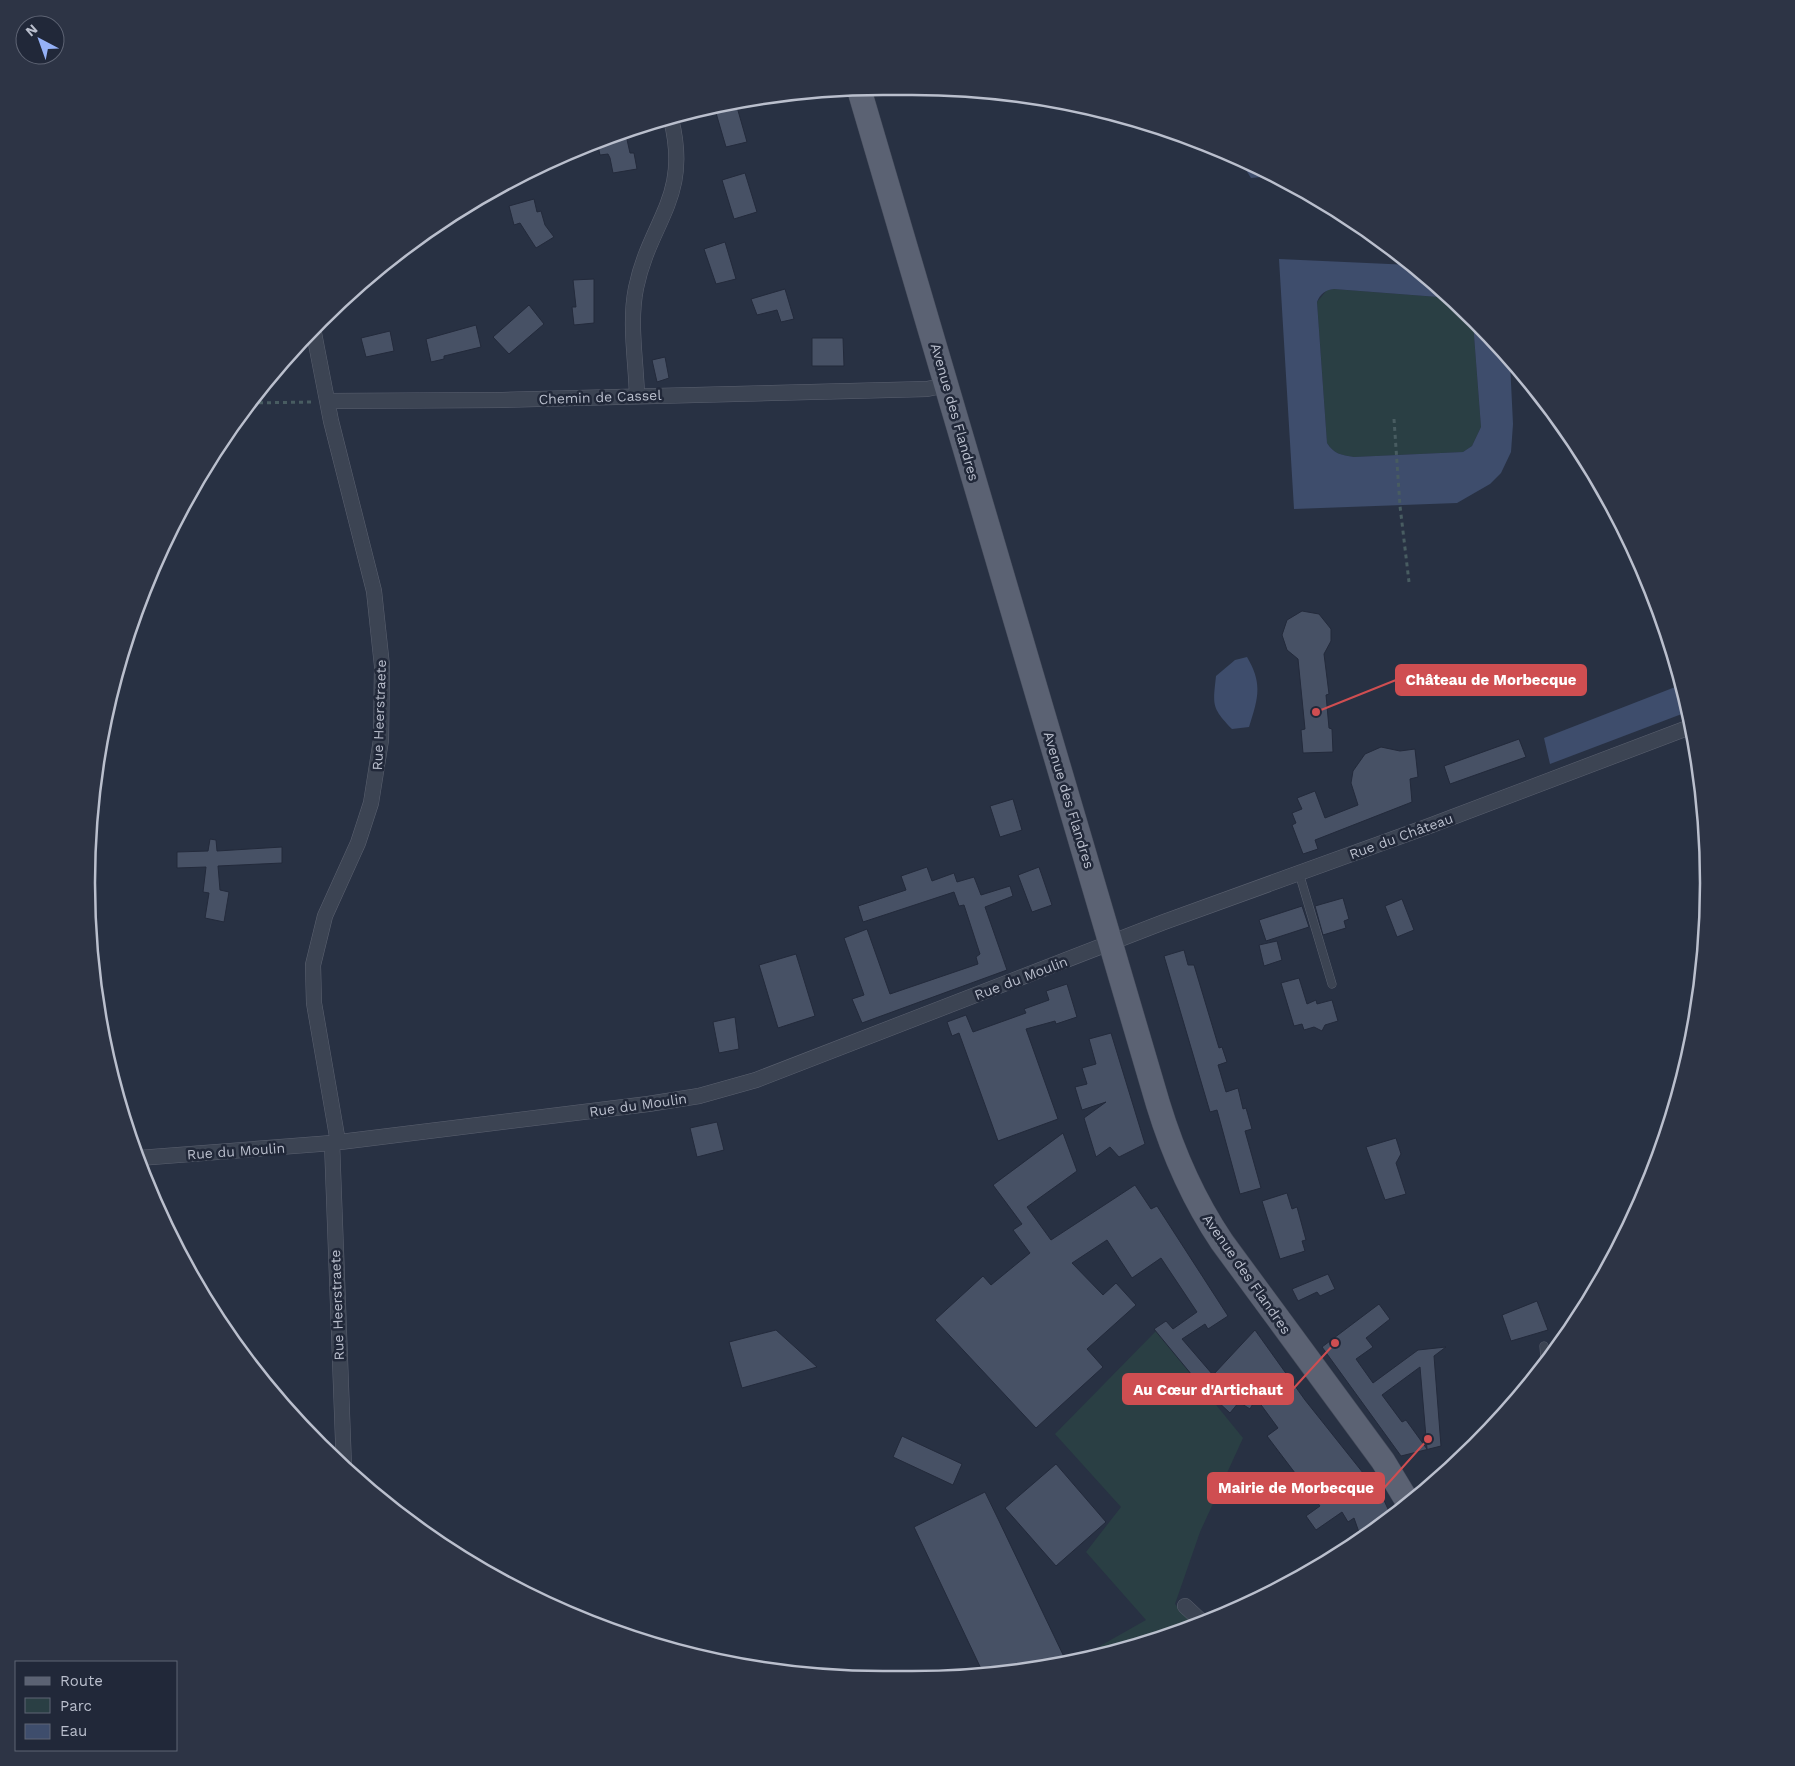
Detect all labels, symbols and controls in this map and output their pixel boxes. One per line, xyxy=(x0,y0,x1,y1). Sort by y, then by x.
north arrow xyxy=(15,15,65,65)
text: N xyxy=(22,21,41,40)
street label: Avenue des Flandres xyxy=(928,341,982,483)
street label: Chemin de Cassel xyxy=(538,387,663,407)
street label: Rue Heerstraete xyxy=(369,659,389,771)
callout: Château de Morbecque xyxy=(1396,665,1586,695)
text: Château de Morbecque xyxy=(1406,671,1577,689)
street label: Avenue des Flandres xyxy=(1041,730,1097,870)
street label: Rue du Château xyxy=(1347,810,1455,862)
street label: Rue du Moulin xyxy=(972,953,1070,1003)
street label: Rue du Moulin xyxy=(588,1090,688,1120)
street label: Rue du Moulin xyxy=(186,1140,286,1162)
street label: Avenue des Flandres xyxy=(1200,1211,1294,1337)
street label: Rue Heerstraete xyxy=(327,1249,347,1361)
callout: Au Cœur d'Artichaut xyxy=(1123,1374,1293,1404)
text: Au Cœur d'Artichaut xyxy=(1133,1381,1283,1399)
callout: Mairie de Morbecque xyxy=(1208,1473,1384,1503)
text: Mairie de Morbecque xyxy=(1218,1479,1374,1497)
legend xyxy=(15,1661,178,1751)
text: Route xyxy=(60,1672,103,1690)
text: Parc xyxy=(60,1697,92,1715)
text: Eau xyxy=(60,1722,87,1740)

